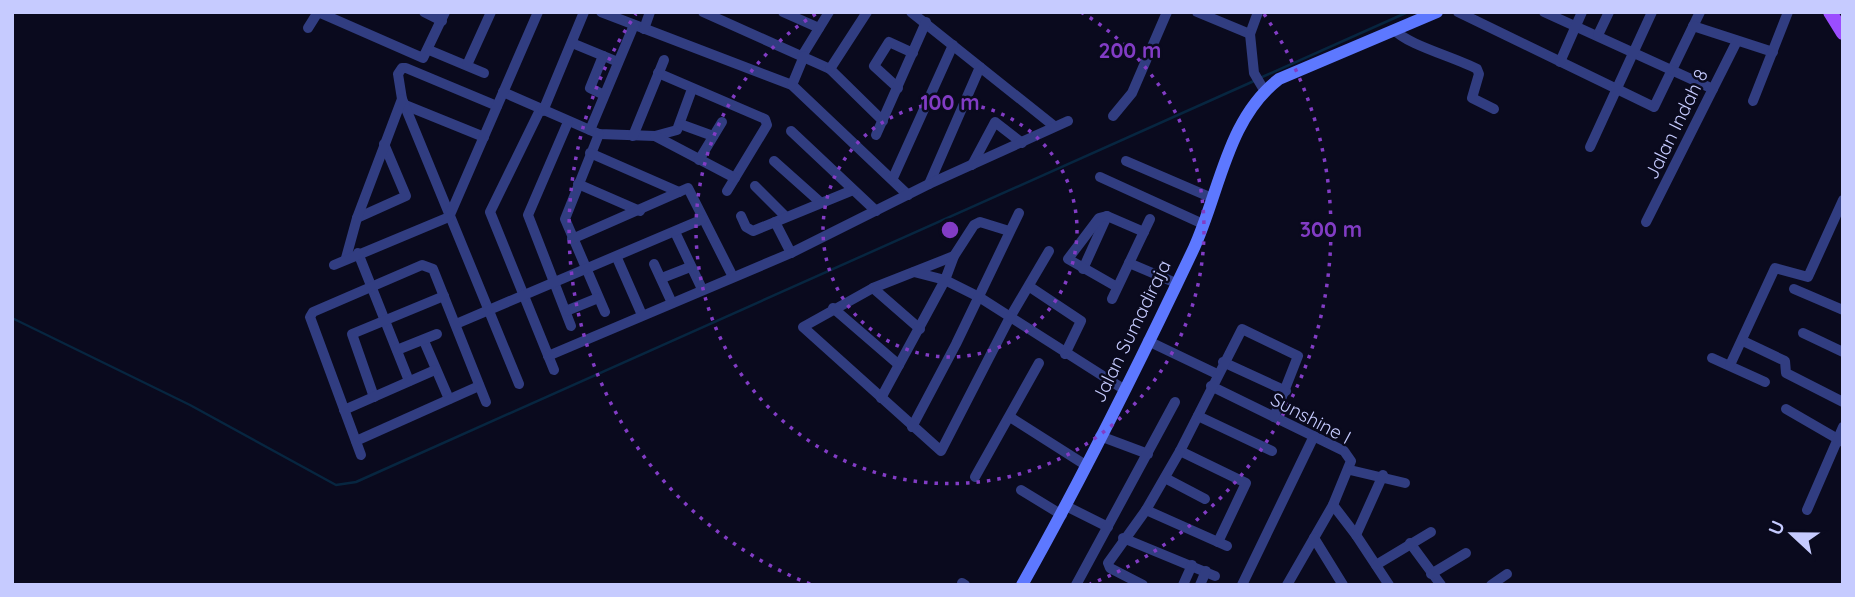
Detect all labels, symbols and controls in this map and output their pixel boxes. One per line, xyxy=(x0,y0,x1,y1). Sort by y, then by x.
text: 200 m xyxy=(1099,37,1161,63)
street label: Jalan Indah 8 xyxy=(1639,65,1713,183)
text: 100 m xyxy=(920,89,980,115)
text: 300 m xyxy=(1300,216,1362,242)
centre of rings xyxy=(938,218,962,242)
street label: Jalan Sumadiraja xyxy=(1086,256,1176,406)
street label: Sunshine I xyxy=(1267,387,1355,449)
north arrow xyxy=(1757,499,1827,569)
text: U xyxy=(1763,517,1790,538)

